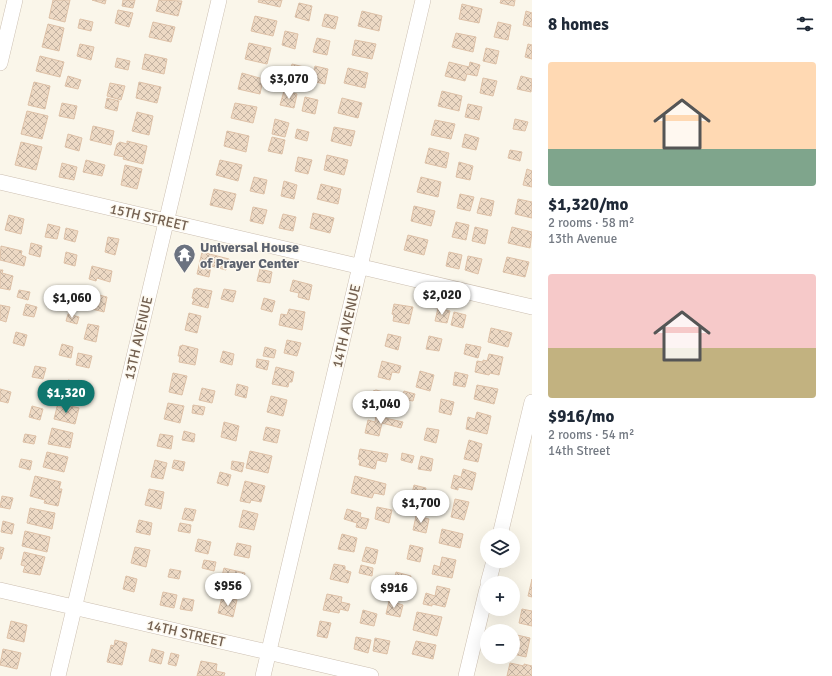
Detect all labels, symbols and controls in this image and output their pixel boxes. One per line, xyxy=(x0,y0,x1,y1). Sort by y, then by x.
icon: filters xyxy=(794,13,816,35)
text: 8 homes xyxy=(548,14,609,35)
pin: $3,070 xyxy=(256,66,322,100)
text: $3,070 xyxy=(270,71,308,87)
icon: home xyxy=(646,88,718,160)
text: $1,320/mo xyxy=(548,194,628,215)
street label: 15TH STREET xyxy=(108,200,190,235)
text: 2 rooms · 58 m² xyxy=(548,215,634,231)
text: 13th Avenue xyxy=(548,231,617,247)
place label: Universal House of Prayer Center xyxy=(200,239,299,272)
temple icon: Universal House of Prayer Center xyxy=(172,242,198,275)
pin: $2,020 xyxy=(409,282,475,316)
street label: 14TH AVENUE xyxy=(329,283,364,370)
pin: $1,060 xyxy=(39,285,105,319)
text: $2,020 xyxy=(423,287,461,303)
text: $1,060 xyxy=(53,290,91,306)
street label: 13TH AVENUE xyxy=(121,295,156,382)
icon: home xyxy=(646,300,718,372)
pin: $1,320 xyxy=(33,380,99,414)
text: $1,320 xyxy=(47,385,85,401)
pin: $1,040 xyxy=(348,391,414,425)
text: $1,040 xyxy=(362,396,400,412)
text: $916/mo xyxy=(548,406,614,427)
text: 2 rooms · 54 m² xyxy=(548,427,634,443)
text: 14th Street xyxy=(548,443,610,459)
pin: $1,700 xyxy=(388,490,454,524)
text: $1,700 xyxy=(402,495,440,511)
map controls xyxy=(480,528,520,664)
button: layers xyxy=(480,528,520,568)
pin: $956 xyxy=(204,573,252,607)
pin: $916 xyxy=(370,575,418,609)
button: + xyxy=(480,576,520,616)
text: $956 xyxy=(214,578,242,594)
text: $916 xyxy=(380,580,408,596)
street label: 14TH STREET xyxy=(145,616,227,651)
button: − xyxy=(480,624,520,664)

